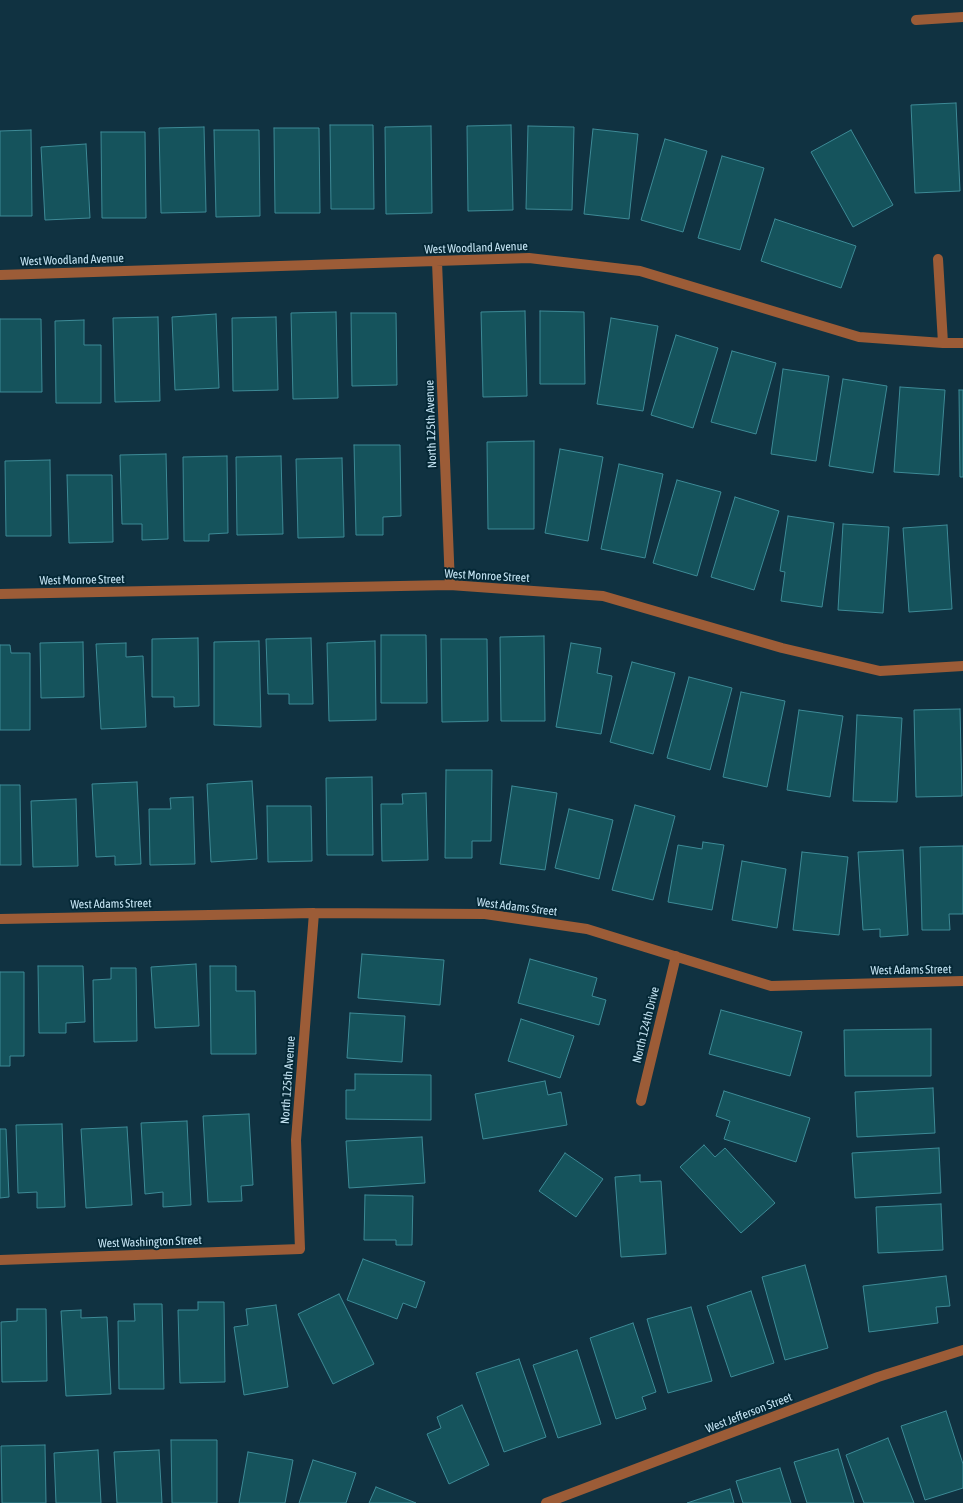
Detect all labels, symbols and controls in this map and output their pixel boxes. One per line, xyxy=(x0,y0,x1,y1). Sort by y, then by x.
street label: West Woodland Avenue xyxy=(424,239,528,257)
street label: West Woodland Avenue xyxy=(20,251,124,269)
street label: North 125th Avenue xyxy=(422,380,440,468)
street label: West Monroe Street xyxy=(444,567,530,585)
street label: West Monroe Street xyxy=(39,572,125,588)
street label: West Adams Street xyxy=(476,895,558,919)
street label: West Adams Street xyxy=(70,896,152,912)
street label: West Adams Street xyxy=(870,962,952,978)
street label: North 124th Drive xyxy=(630,985,662,1065)
street label: North 125th Avenue xyxy=(278,1036,298,1124)
street label: West Washington Street xyxy=(98,1233,202,1251)
street label: West Jefferson Street xyxy=(704,1390,794,1436)

